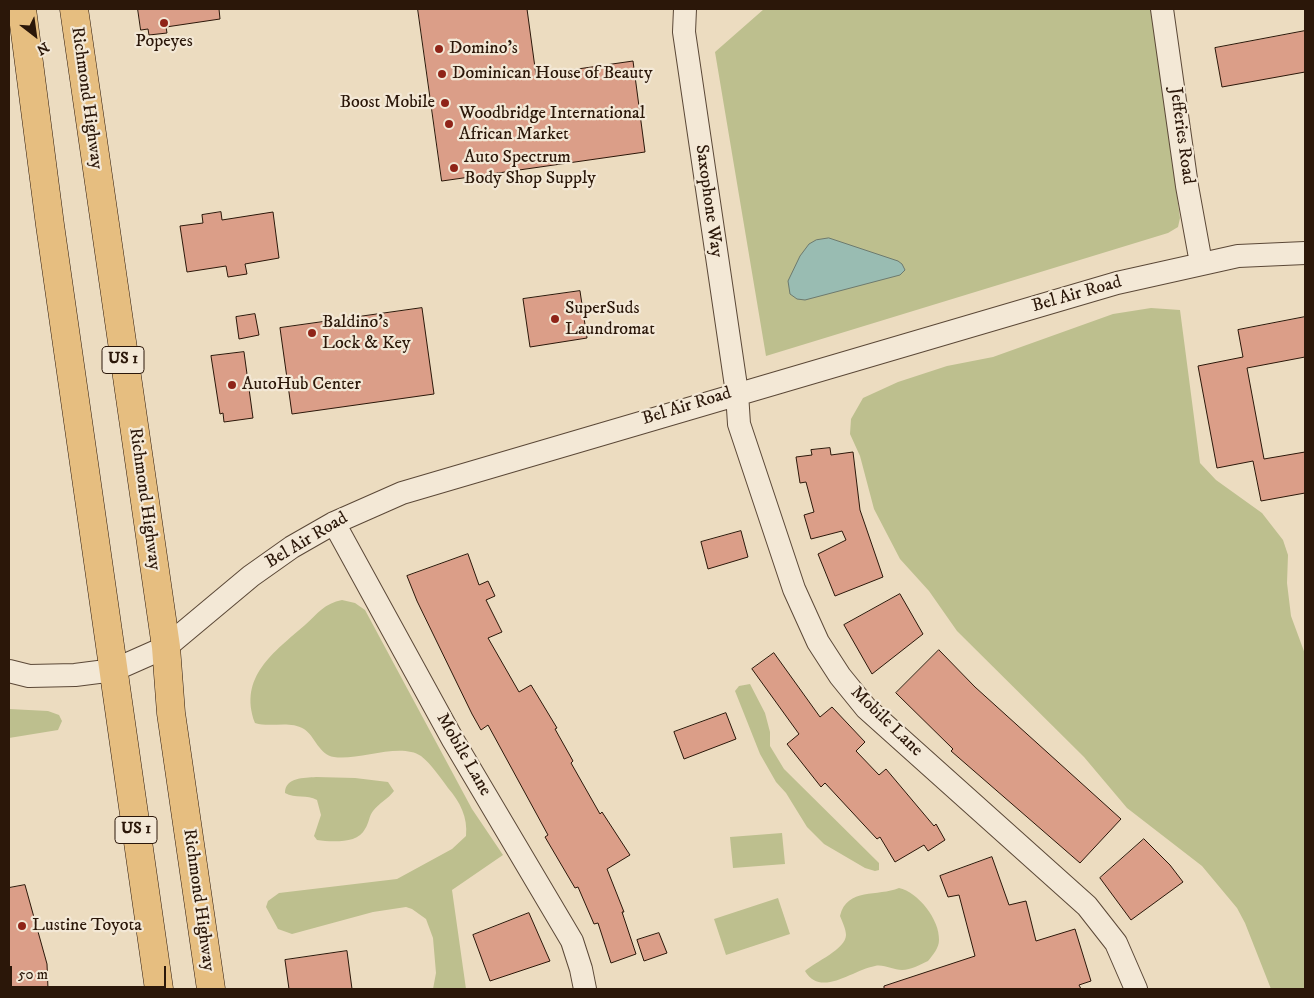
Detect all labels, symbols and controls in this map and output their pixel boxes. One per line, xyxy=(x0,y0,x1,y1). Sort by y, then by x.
north arrow xyxy=(10,10,60,60)
marker: Popeyes xyxy=(158,17,170,29)
street label: Richmond Highway xyxy=(65,25,107,171)
place label: Popeyes xyxy=(135,31,193,53)
text: N xyxy=(33,37,52,59)
place label: Domino's xyxy=(449,38,518,60)
marker: Domino's xyxy=(433,43,445,55)
place label: Dominican House of Beauty xyxy=(452,63,652,85)
marker: Dominican House of Beauty xyxy=(436,68,448,80)
street label: Jefferies Road xyxy=(1164,86,1198,186)
place label: Boost Mobile xyxy=(340,92,435,114)
marker: Boost Mobile xyxy=(439,97,451,109)
place label: Woodbridge International African Market xyxy=(459,103,645,146)
marker: Woodbridge International African Market xyxy=(443,118,455,130)
street label: Saxophone Way xyxy=(689,143,727,259)
place label: Auto Spectrum Body Shop Supply xyxy=(464,147,596,190)
marker: Auto Spectrum Body Shop Supply xyxy=(448,162,460,174)
street label: Bel Air Road xyxy=(1030,272,1124,318)
place label: SuperSuds Laundromat xyxy=(565,298,655,340)
place label: Baldino's Lock & Key xyxy=(322,312,410,354)
marker: SuperSuds Laundromat xyxy=(549,313,561,325)
marker: Baldino's Lock & Key xyxy=(306,327,318,339)
road number: US 1 xyxy=(102,346,144,374)
place label: AutoHub Center xyxy=(242,374,361,396)
marker: AutoHub Center xyxy=(226,379,238,391)
street label: Bel Air Road xyxy=(640,383,734,431)
street label: Richmond Highway xyxy=(123,426,165,572)
street label: Bel Air Road xyxy=(262,508,352,574)
street label: Mobile Lane xyxy=(845,682,927,762)
street label: Mobile Lane xyxy=(431,710,495,800)
road number: US 1 xyxy=(115,816,157,844)
street label: Richmond Highway xyxy=(177,827,219,973)
place label: Lustine Toyota xyxy=(32,915,142,937)
marker: Lustine Toyota xyxy=(16,920,28,932)
scale bar xyxy=(12,956,169,988)
text: 50 m xyxy=(18,965,48,984)

